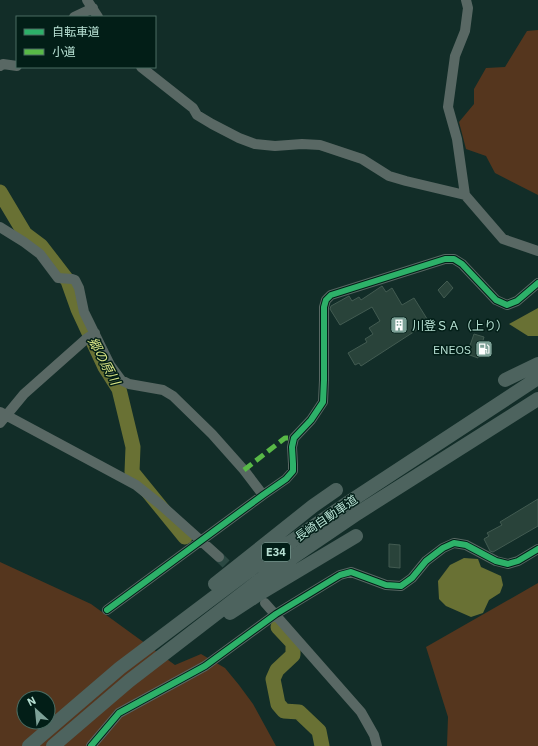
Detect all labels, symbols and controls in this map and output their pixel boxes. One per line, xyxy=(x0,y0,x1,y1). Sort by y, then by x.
legend xyxy=(16,16,156,68)
text: 自転車道 xyxy=(52,24,100,39)
text: 小道 xyxy=(52,44,76,59)
building icon: 川登ＳＡ（上り） xyxy=(389,315,409,335)
place label: 川登ＳＡ（上り） xyxy=(412,318,508,333)
water label: 郷の原川 xyxy=(84,334,125,390)
fuel station icon: ENEOS xyxy=(474,339,494,359)
place label: ENEOS xyxy=(433,342,471,357)
street label: 長崎自動車道 xyxy=(292,492,360,544)
road number: E34 xyxy=(262,543,290,561)
north arrow xyxy=(16,690,56,730)
text: N xyxy=(25,693,38,709)

